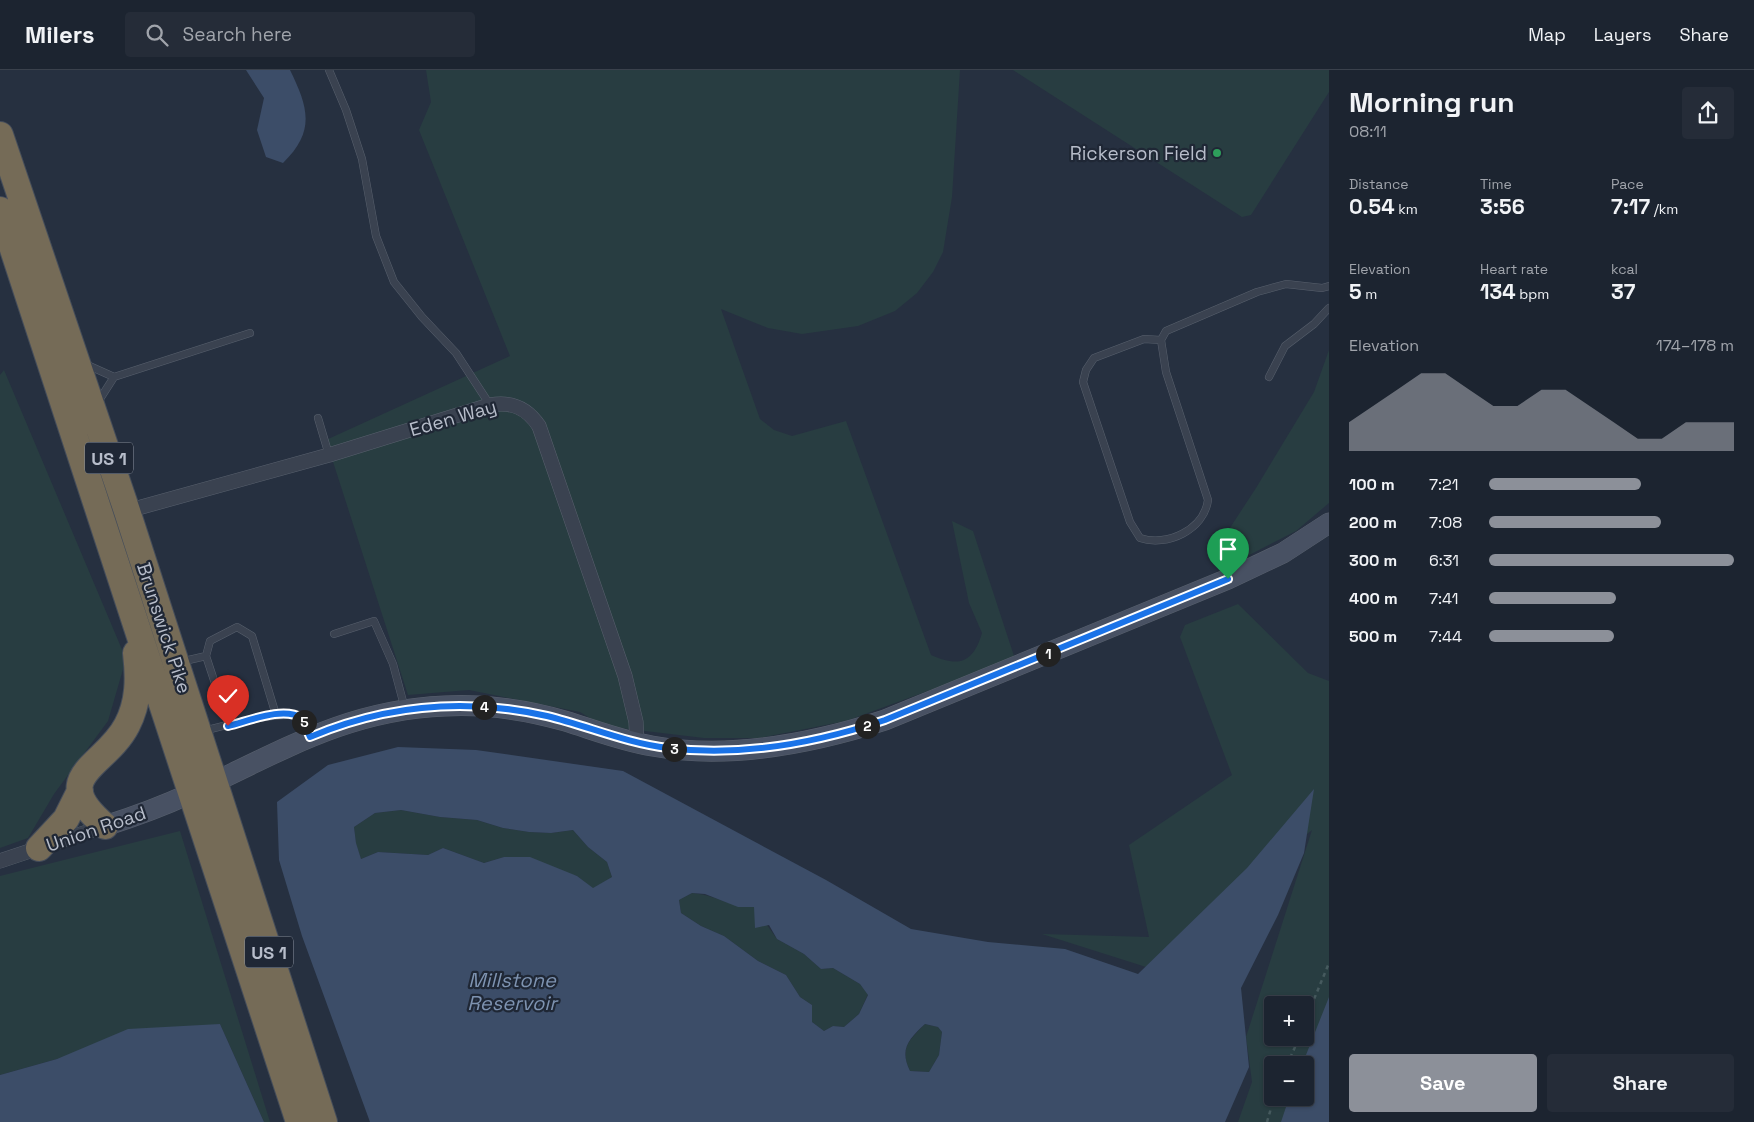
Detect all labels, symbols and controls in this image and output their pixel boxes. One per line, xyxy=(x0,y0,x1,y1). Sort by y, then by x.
search box xyxy=(125,12,475,57)
text: Milers xyxy=(25,19,95,50)
icon: search xyxy=(143,21,171,49)
text: Search here xyxy=(183,22,292,47)
text: Map xyxy=(1528,23,1566,46)
text: Layers xyxy=(1594,23,1651,46)
text: Share xyxy=(1679,23,1729,46)
text: Morning run xyxy=(1349,84,1514,120)
button: share xyxy=(1682,87,1734,139)
text: 08:11 xyxy=(1349,121,1387,142)
place label: Rickerson Field xyxy=(1070,141,1207,166)
marker: Rickerson Field xyxy=(1211,147,1223,159)
text: Distance xyxy=(1349,175,1409,193)
text: Time xyxy=(1480,175,1512,193)
text: Pace xyxy=(1611,175,1644,193)
text: 0.54 xyxy=(1349,193,1395,220)
text: 3:56 xyxy=(1480,193,1525,220)
text: 7:17 xyxy=(1611,193,1650,220)
text: km xyxy=(1395,200,1418,218)
text: /km xyxy=(1650,200,1678,218)
text: Elevation xyxy=(1349,260,1410,278)
text: Heart rate xyxy=(1480,260,1548,278)
text: kcal xyxy=(1611,260,1638,278)
text: 5 xyxy=(1349,278,1362,305)
text: 134 xyxy=(1480,278,1516,305)
text: 37 xyxy=(1611,278,1635,305)
text: m xyxy=(1362,285,1377,303)
text: bpm xyxy=(1516,285,1549,303)
text: Elevation xyxy=(1349,335,1419,356)
text: 174–178 m xyxy=(1656,335,1734,356)
street label: Eden Way xyxy=(407,394,499,442)
road number: US 1 xyxy=(85,442,133,473)
text: 100 m xyxy=(1349,474,1395,495)
text: 7:21 xyxy=(1429,474,1458,495)
text: 200 m xyxy=(1349,512,1397,533)
text: 7:08 xyxy=(1429,512,1462,533)
pin xyxy=(1207,528,1249,579)
icon: arrive xyxy=(1214,535,1242,563)
text: 300 m xyxy=(1349,550,1397,571)
text: 6:31 xyxy=(1429,550,1459,571)
street label: Brunswick Pike xyxy=(131,559,197,697)
text: 400 m xyxy=(1349,588,1398,609)
text: 7:41 xyxy=(1429,588,1458,609)
text: 500 m xyxy=(1349,626,1397,647)
text: 7:44 xyxy=(1429,626,1462,647)
pin: 1 xyxy=(1036,642,1060,666)
text: 1 xyxy=(1045,645,1052,663)
pin xyxy=(207,675,249,726)
icon: check xyxy=(214,682,242,710)
pin: 4 xyxy=(472,694,496,720)
text: 4 xyxy=(480,698,489,716)
pin: 5 xyxy=(292,710,316,734)
text: 5 xyxy=(300,713,309,731)
pin: 2 xyxy=(854,714,880,738)
text: 2 xyxy=(863,717,872,735)
pin: 3 xyxy=(662,736,686,762)
text: 3 xyxy=(670,740,679,758)
street label: Union Road xyxy=(43,800,149,858)
road number: US 1 xyxy=(245,936,293,968)
water label: Millstone Reservoir xyxy=(467,967,559,1016)
map controls xyxy=(1264,996,1314,1106)
button: + xyxy=(1264,996,1314,1046)
button: Save xyxy=(1349,1054,1537,1112)
button: Share xyxy=(1547,1054,1734,1112)
button: − xyxy=(1264,1056,1314,1106)

